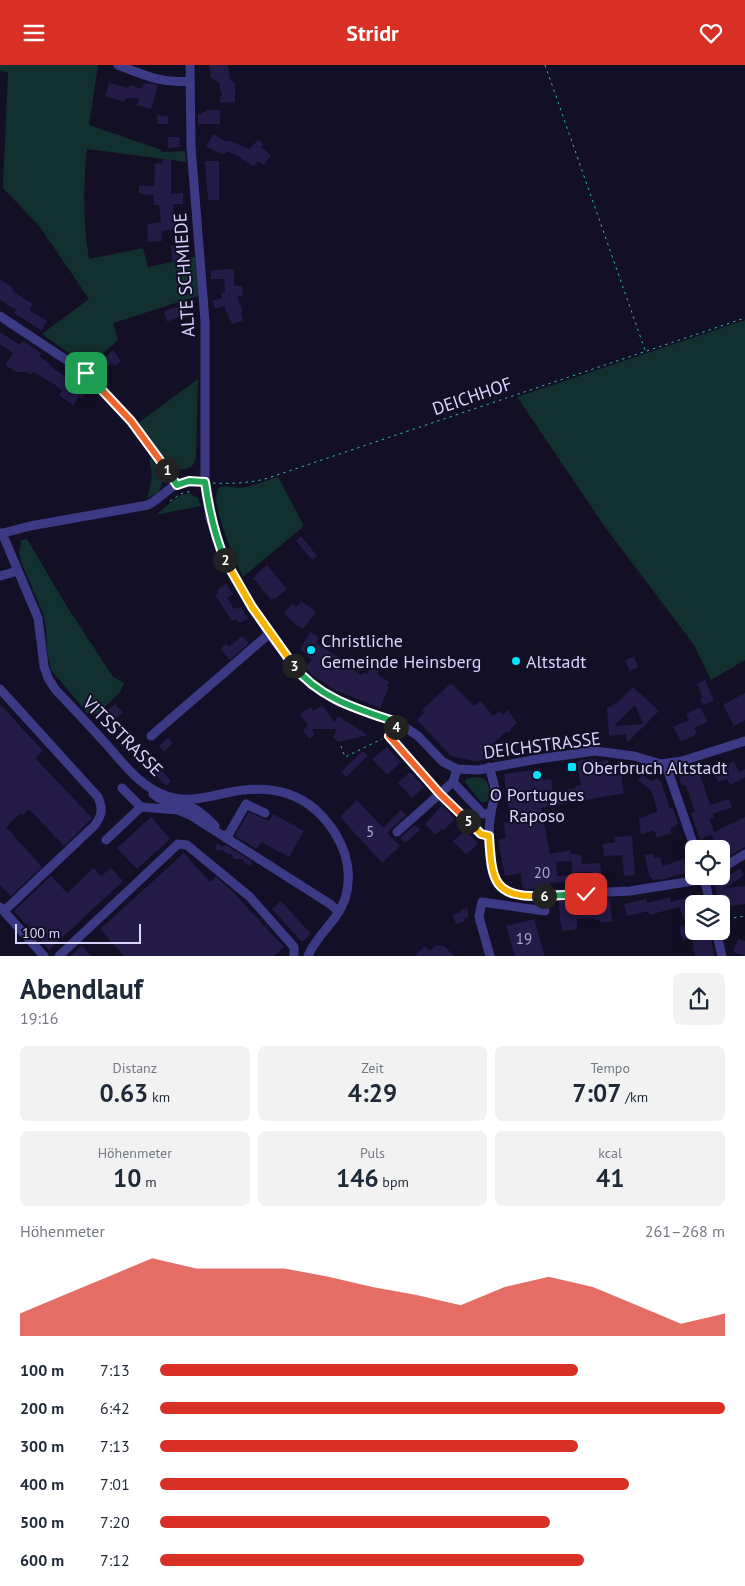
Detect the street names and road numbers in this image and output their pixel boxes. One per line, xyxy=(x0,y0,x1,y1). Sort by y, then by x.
street label: ALTE SCHMIEDE xyxy=(168,212,200,338)
street label: DEICHHOF xyxy=(429,372,515,420)
street label: VITSSTRASSE xyxy=(77,690,168,781)
street label: DEICHSTRASSE xyxy=(482,726,602,764)

